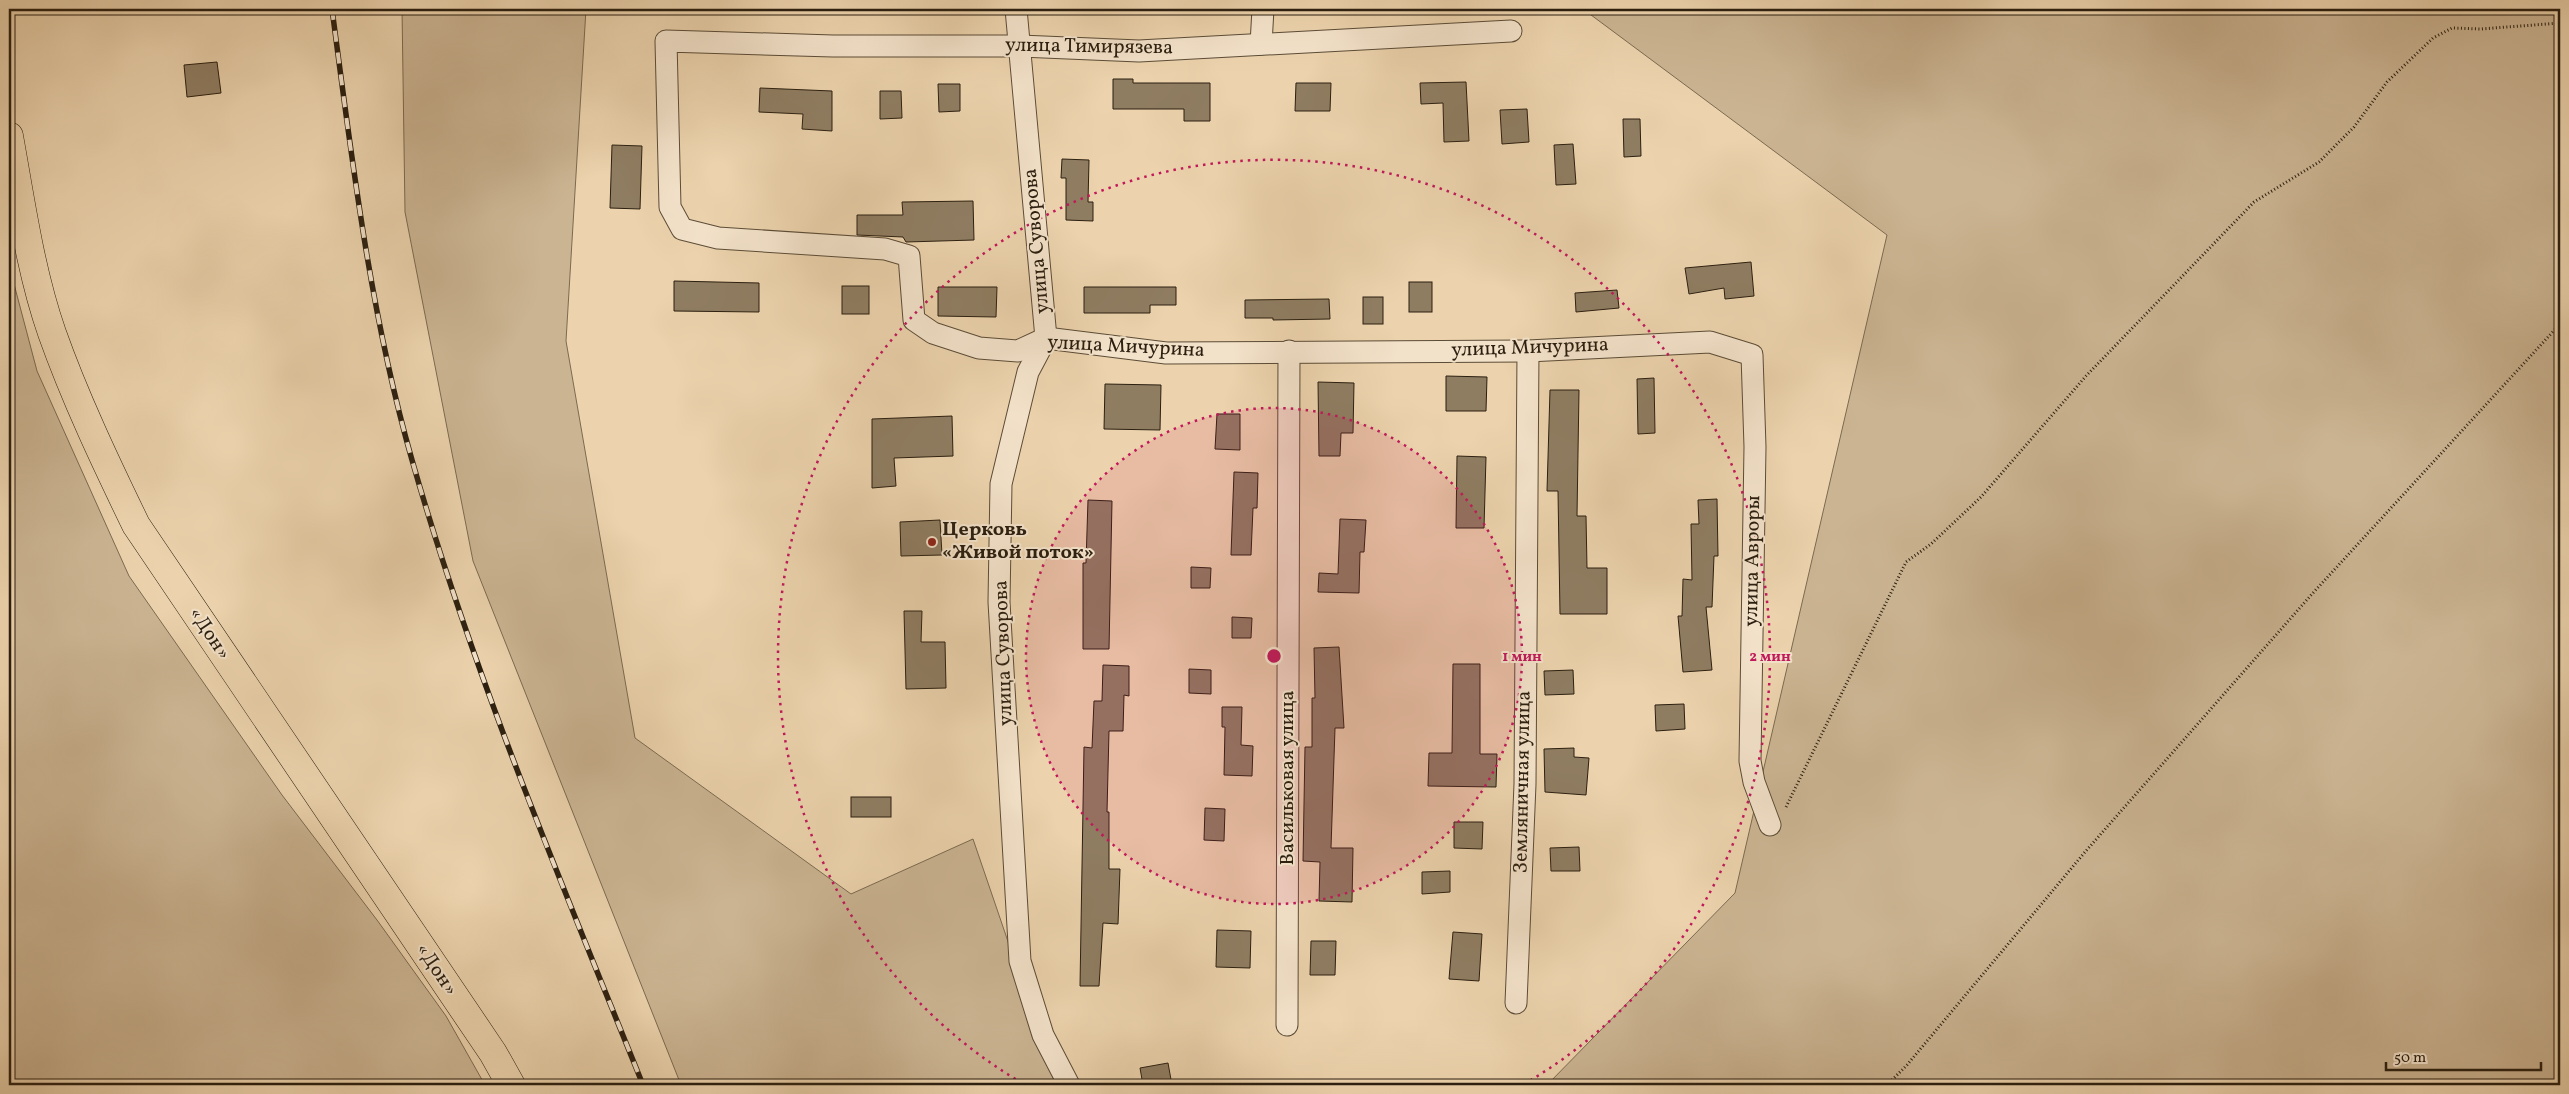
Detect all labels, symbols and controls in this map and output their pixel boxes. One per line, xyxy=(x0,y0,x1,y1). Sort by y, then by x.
street label: улица Тимирязева xyxy=(1005,32,1173,62)
street label: улица Суворова xyxy=(1017,167,1057,315)
street label: улица Мичурина xyxy=(1047,329,1205,365)
street label: улица Мичурина xyxy=(1451,331,1609,365)
street label: улица Авроры xyxy=(1738,495,1768,627)
place label: Церковь «Живой поток» xyxy=(942,516,1094,567)
marker: Церковь «Живой поток» xyxy=(926,536,938,548)
street label: улица Суворова xyxy=(987,580,1021,726)
street label: «Дон» xyxy=(181,602,237,666)
centre of rings xyxy=(1265,647,1283,665)
text: 1 мин xyxy=(1502,647,1542,668)
text: 2 мин xyxy=(1749,647,1791,668)
street label: Земляничная улица xyxy=(1507,690,1539,874)
street label: Васильковая улица xyxy=(1274,691,1302,865)
street label: «Дон» xyxy=(408,938,464,1002)
scale bar xyxy=(2386,1039,2542,1071)
text: 50 m xyxy=(2394,1048,2426,1069)

